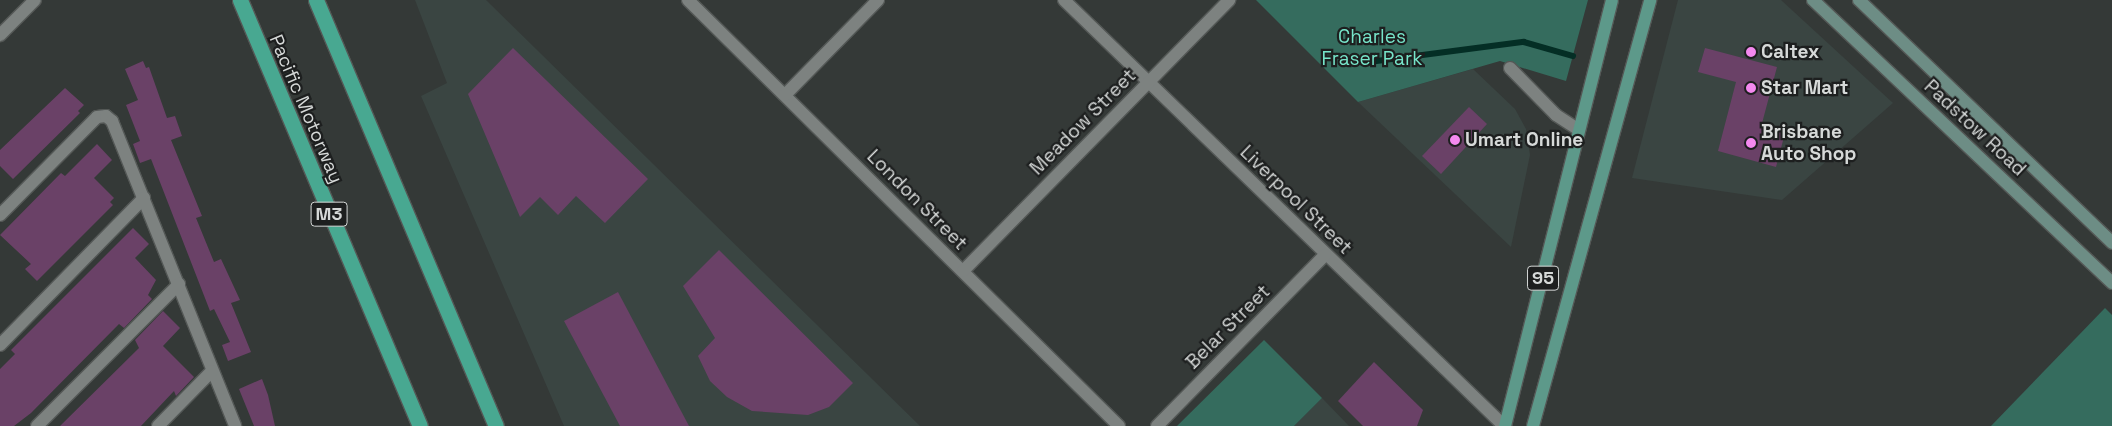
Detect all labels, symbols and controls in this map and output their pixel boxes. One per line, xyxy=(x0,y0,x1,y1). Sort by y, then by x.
park label: Charles Fraser Park xyxy=(1322,26,1422,70)
street label: Pacific Motorway xyxy=(264,31,348,187)
place label: Caltex xyxy=(1761,41,1819,63)
marker: Caltex xyxy=(1745,46,1757,58)
street label: Meadow Street xyxy=(1025,64,1141,180)
street label: Padstow Road xyxy=(1919,75,2031,181)
place label: Star Mart xyxy=(1761,77,1848,99)
marker: Star Mart xyxy=(1745,82,1757,94)
place label: Brisbane Auto Shop xyxy=(1761,121,1856,165)
place label: Umart Online xyxy=(1465,129,1583,151)
marker: Umart Online xyxy=(1449,134,1461,146)
marker: Brisbane Auto Shop xyxy=(1745,137,1757,149)
street label: Liverpool Street xyxy=(1235,141,1357,259)
street label: London Street xyxy=(862,145,972,255)
road number: M3 xyxy=(310,198,348,230)
road number: 95 xyxy=(1527,262,1559,294)
street label: Belar Street xyxy=(1181,280,1275,374)

